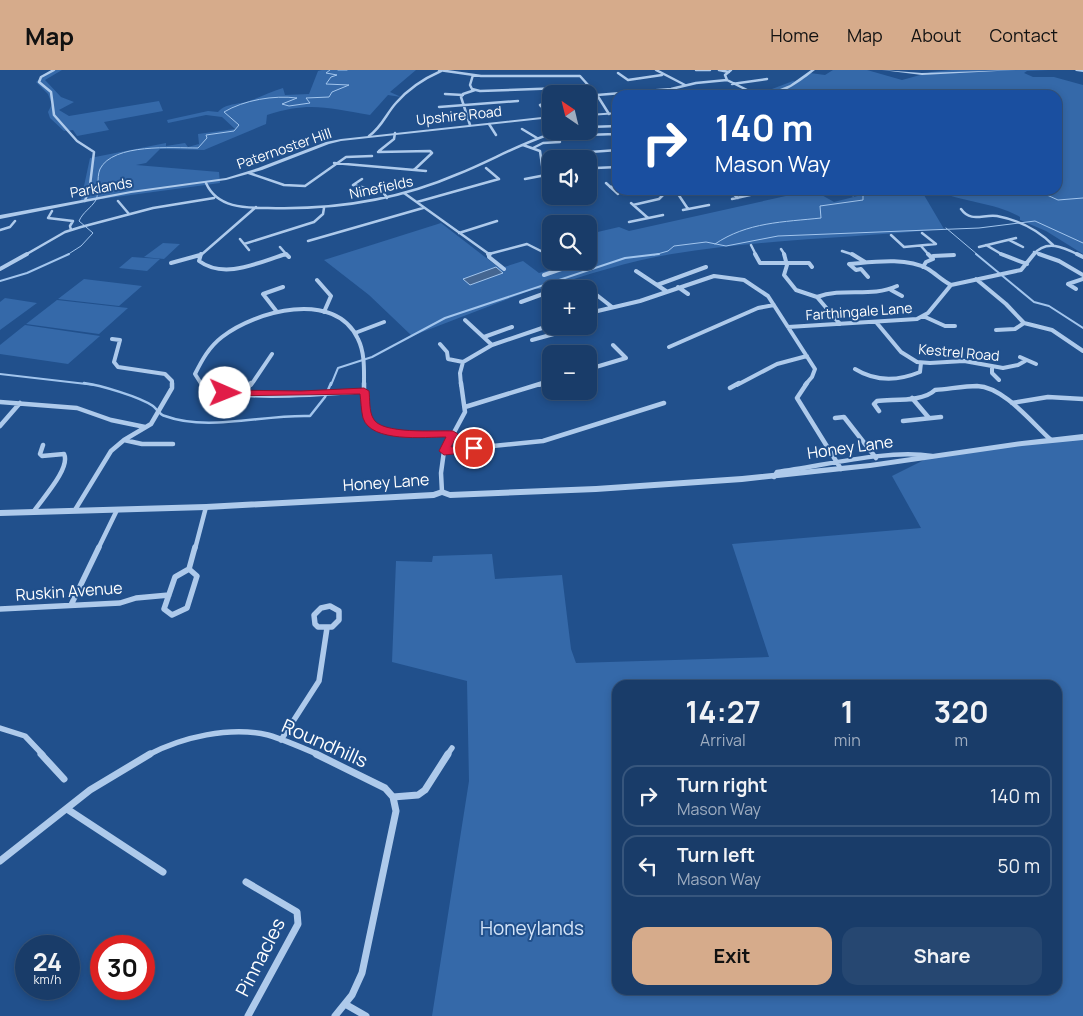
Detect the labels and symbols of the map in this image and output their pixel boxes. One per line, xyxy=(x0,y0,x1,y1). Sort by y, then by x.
north arrow xyxy=(542,85,598,140)
street label: Upshire Road xyxy=(415,101,503,129)
street label: Paternoster Hill xyxy=(234,123,334,173)
street label: Ninefields xyxy=(347,171,415,203)
street label: Parklands xyxy=(68,172,134,202)
street label: Farthingale Lane xyxy=(805,298,913,324)
street label: Kestrel Road xyxy=(918,339,1000,365)
position arrow xyxy=(198,366,250,418)
pin xyxy=(453,427,495,469)
street label: Honey Lane xyxy=(806,430,894,464)
street label: Honey Lane xyxy=(342,468,430,496)
street label: Ruskin Avenue xyxy=(15,576,123,606)
street label: Roundhills xyxy=(278,713,372,774)
street label: Pinnacles xyxy=(229,913,291,1001)
park label: Honeylands xyxy=(480,915,584,941)
speed limit sign: 30 xyxy=(90,935,155,1000)

